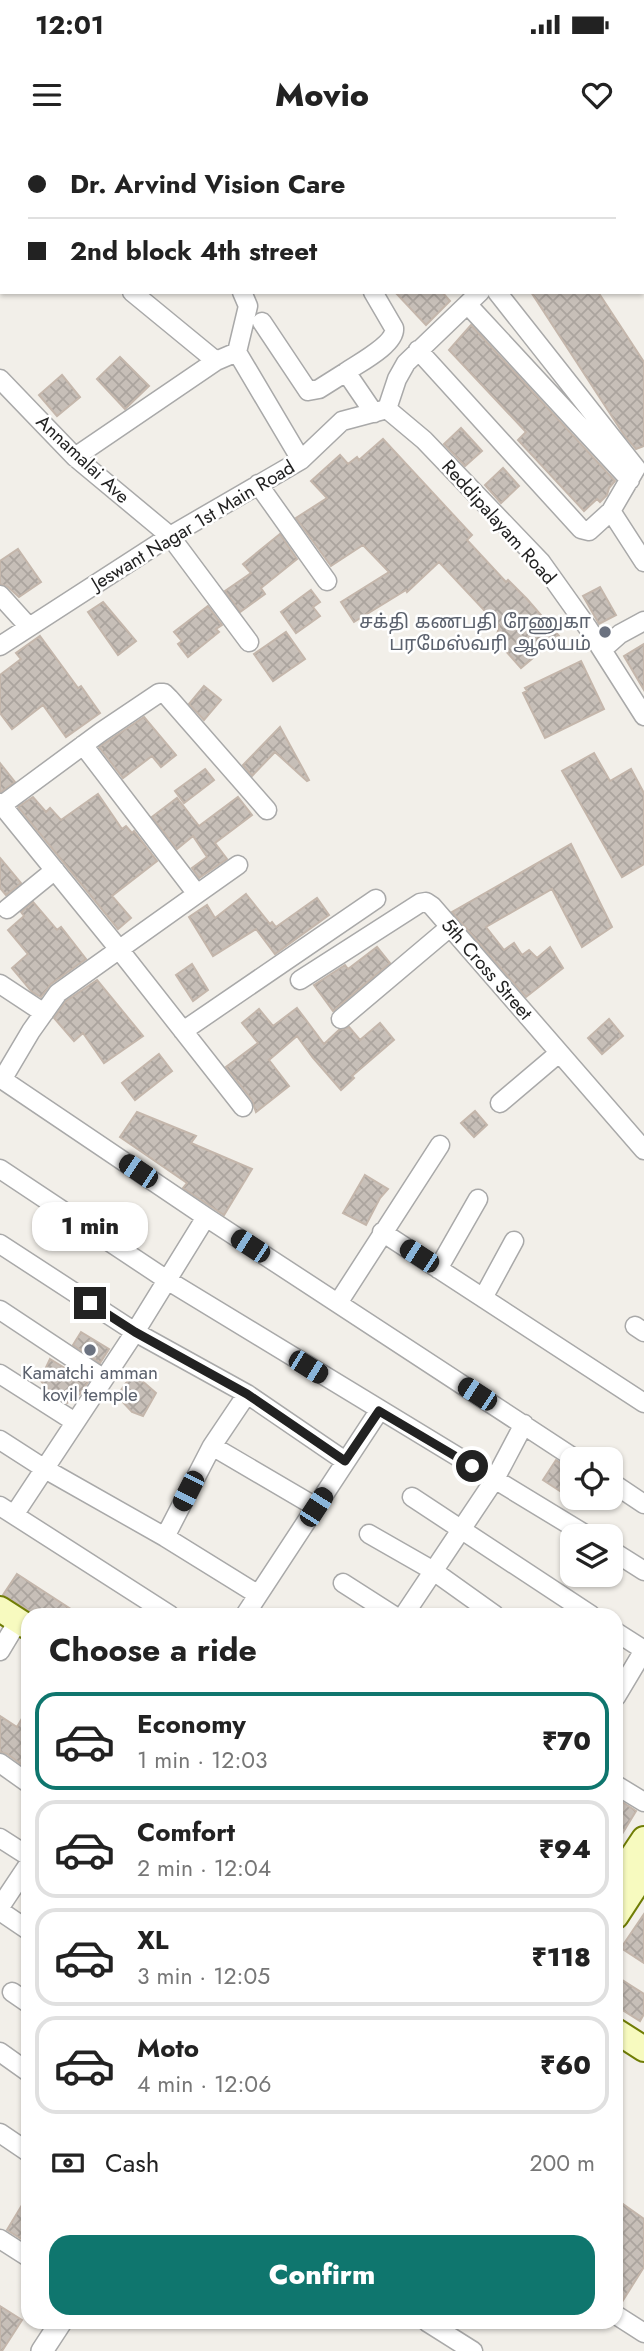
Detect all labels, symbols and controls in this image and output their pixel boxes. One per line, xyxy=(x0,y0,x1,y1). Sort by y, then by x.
text: 12:01 xyxy=(35,6,104,44)
text: Movio xyxy=(275,72,369,118)
icon: menu xyxy=(28,76,66,114)
icon: heart xyxy=(578,76,616,114)
text: Dr. Arvind Vision Care xyxy=(70,165,345,203)
text: 2nd block 4th street xyxy=(70,232,317,270)
street label: Annamalai Ave xyxy=(30,408,136,510)
street label: Jeswant Nagar 1st Main Road xyxy=(84,453,300,598)
street label: Reddipalayam Road xyxy=(436,454,562,590)
place label: சக்தி கணபதி ரேணுகா பரமேஸ்வரி ஆலயம் xyxy=(359,608,591,657)
marker: சக்தி கணபதி ரேணுகா பரமேஸ்வரி ஆலயம் xyxy=(597,624,613,640)
street label: 5th Cross Street xyxy=(435,912,539,1026)
car xyxy=(115,1151,162,1191)
callout: 1 min xyxy=(32,1202,148,1250)
text: 1 min xyxy=(61,1209,119,1243)
car xyxy=(227,1226,274,1266)
car xyxy=(396,1236,443,1276)
route end xyxy=(74,1287,106,1319)
marker: Kamatchi amman kovil temple xyxy=(82,1342,98,1358)
car xyxy=(285,1347,332,1387)
place label: Kamatchi amman kovil temple xyxy=(22,1359,158,1408)
car xyxy=(454,1374,501,1414)
map controls xyxy=(560,1447,623,1587)
button: locate xyxy=(560,1447,623,1510)
route start xyxy=(456,1450,488,1482)
car xyxy=(170,1468,207,1514)
car xyxy=(296,1484,337,1530)
button: layers xyxy=(560,1524,623,1587)
text: Choose a ride xyxy=(49,1627,257,1673)
text: Economy xyxy=(137,1705,246,1743)
icon: car xyxy=(53,1710,116,1773)
text: ₹70 xyxy=(542,1722,591,1760)
text: 1 min · 12:03 xyxy=(137,1743,268,1777)
text: Comfort xyxy=(137,1813,235,1851)
icon: car xyxy=(53,1818,116,1881)
text: ₹94 xyxy=(539,1830,591,1868)
text: 2 min · 12:04 xyxy=(137,1851,271,1885)
text: XL xyxy=(137,1921,169,1959)
icon: car xyxy=(53,1926,116,1989)
text: ₹118 xyxy=(532,1938,591,1976)
text: 3 min · 12:05 xyxy=(137,1959,270,1993)
text: Moto xyxy=(137,2029,199,2067)
icon: car xyxy=(53,2034,116,2097)
text: ₹60 xyxy=(540,2046,591,2084)
text: 4 min · 12:06 xyxy=(137,2067,271,2101)
icon: cash xyxy=(49,2144,87,2182)
text: Cash xyxy=(105,2144,159,2182)
text: 200 m xyxy=(529,2146,595,2180)
button: Confirm xyxy=(49,2235,595,2315)

